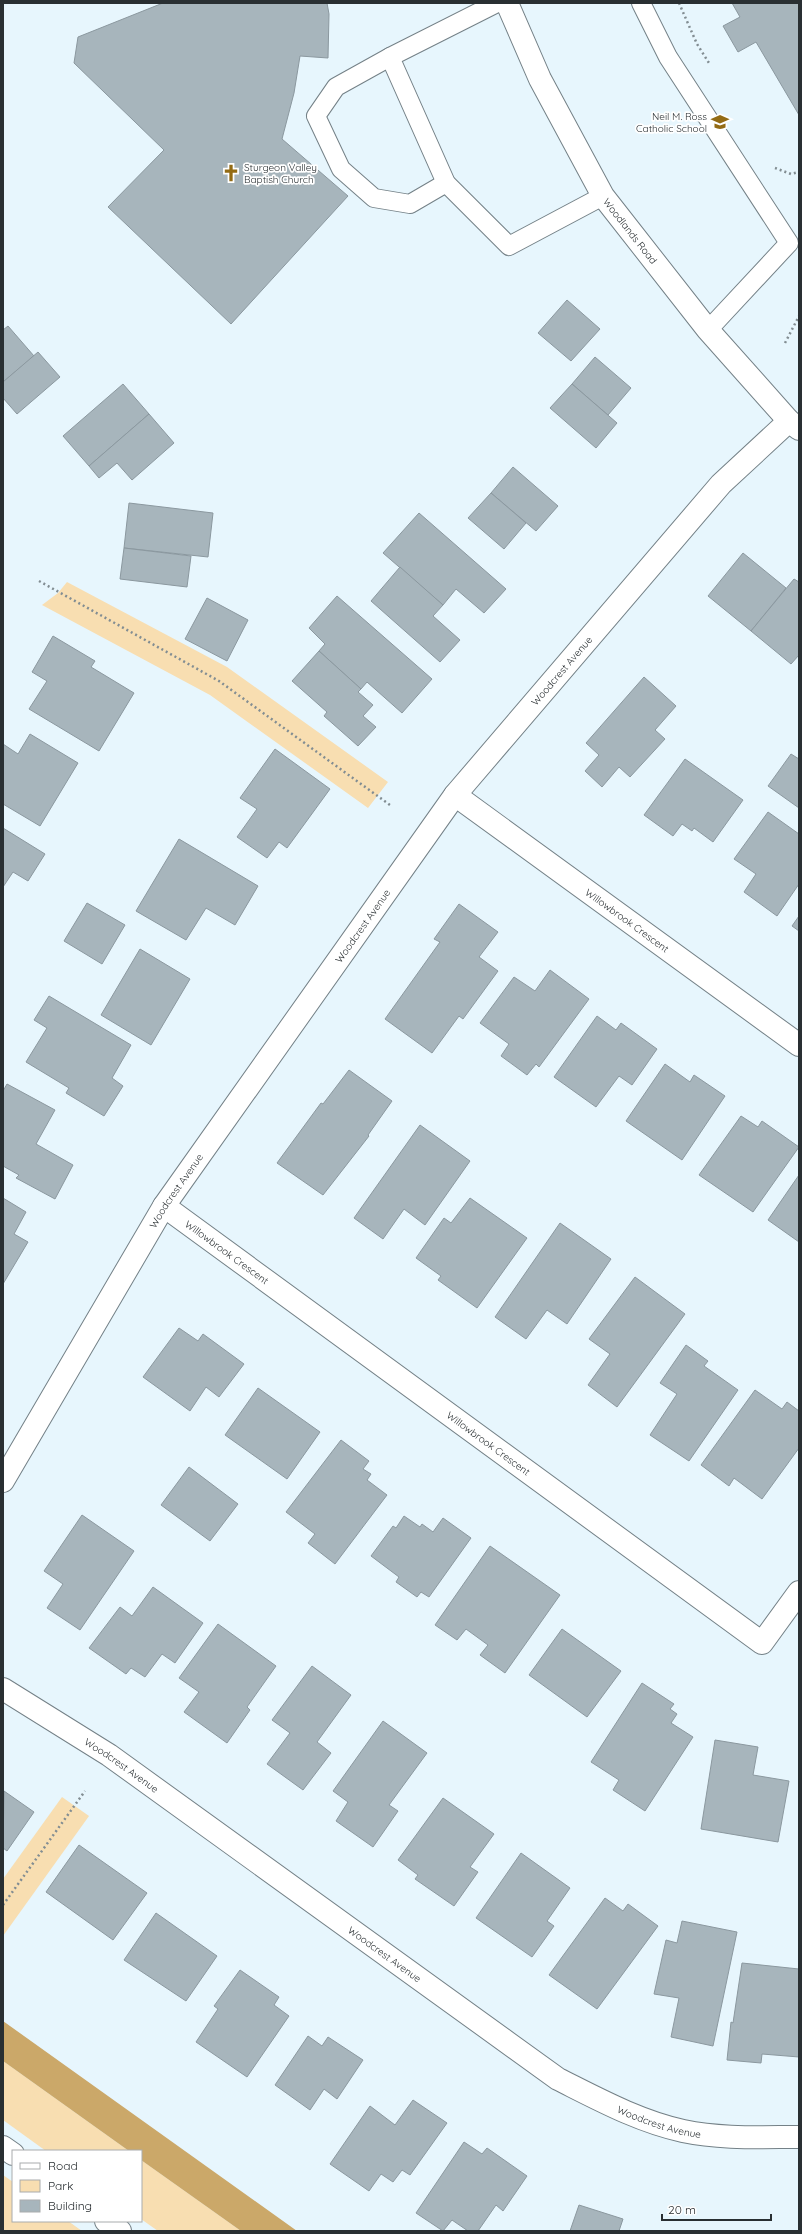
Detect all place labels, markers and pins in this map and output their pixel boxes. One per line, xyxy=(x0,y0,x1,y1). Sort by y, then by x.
place label: Neil M. Ross Catholic School xyxy=(636,110,707,135)
school or university icon: Neil M. Ross Catholic School xyxy=(710,112,730,132)
place label: Sturgeon Valley Baptish Church xyxy=(244,161,317,186)
church icon: Sturgeon Valley Baptish Church xyxy=(221,163,241,183)

